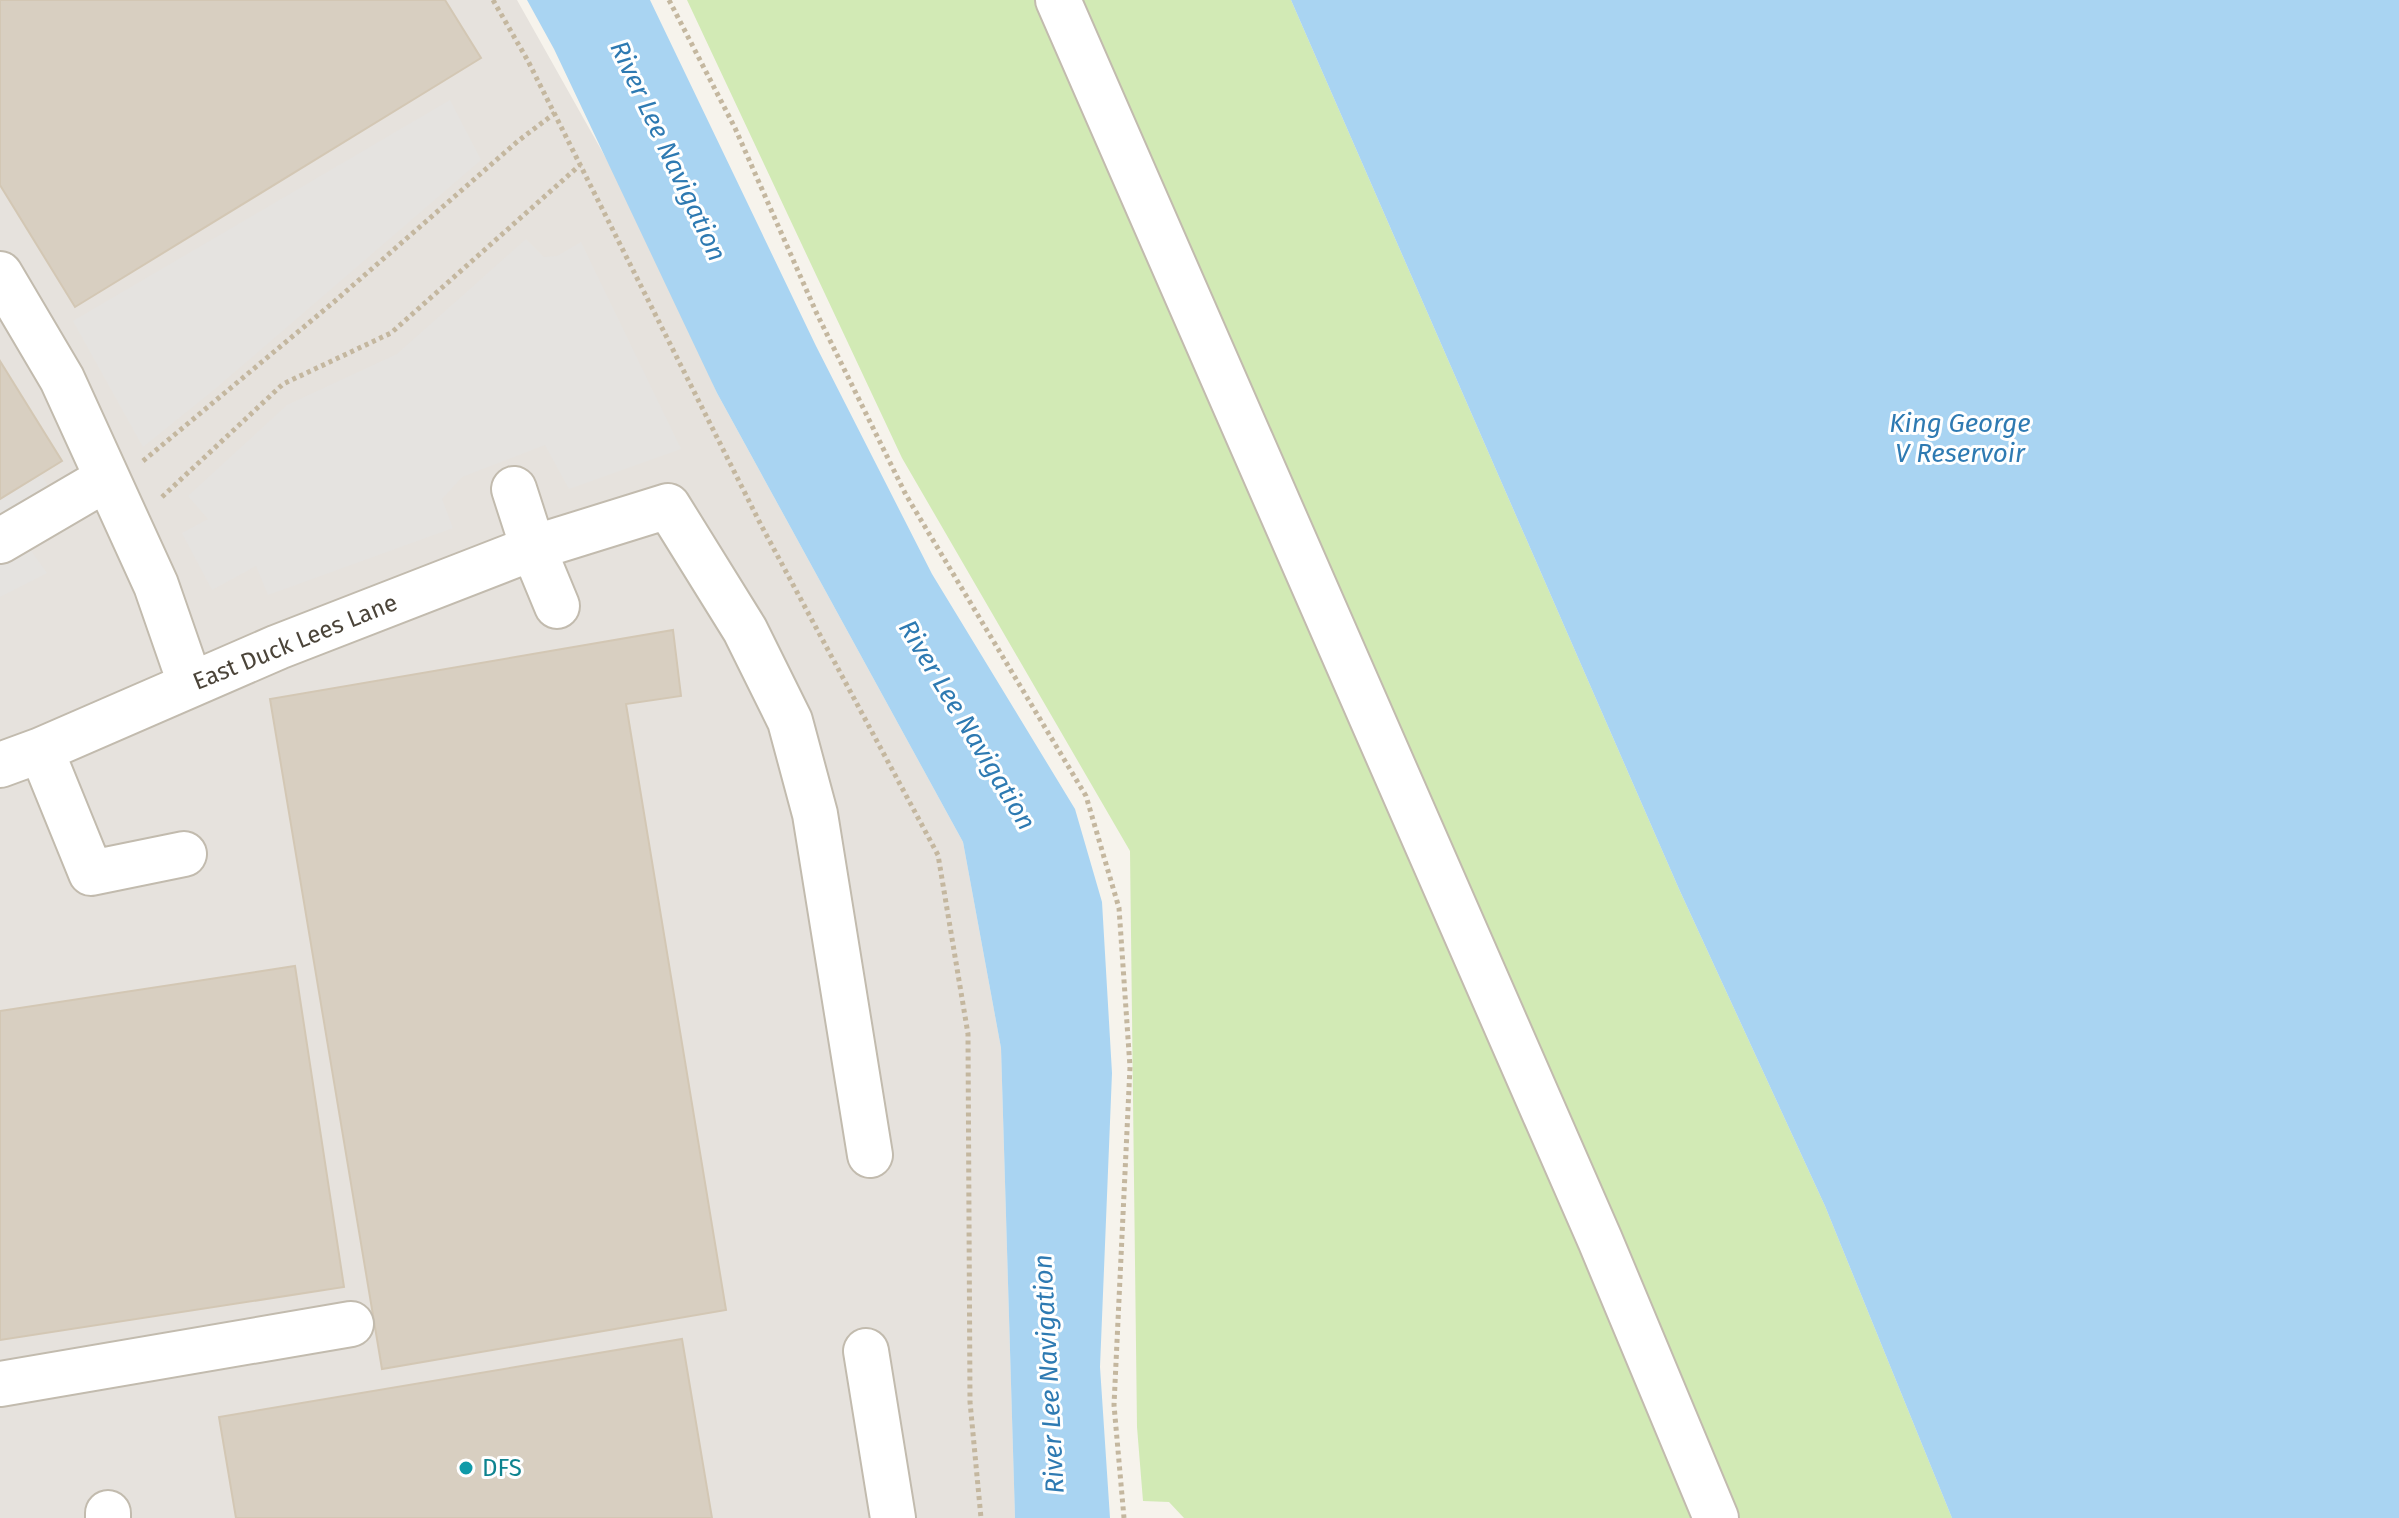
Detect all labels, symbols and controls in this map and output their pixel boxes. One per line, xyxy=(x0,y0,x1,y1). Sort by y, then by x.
water label: River Lee Navigation xyxy=(603,36,733,266)
water label: King George V Reservoir xyxy=(1889,408,2031,469)
street label: East Duck Lees Lane xyxy=(189,588,401,696)
water label: River Lee Navigation xyxy=(892,614,1042,836)
water label: River Lee Navigation xyxy=(1027,1254,1071,1494)
place label: DFS xyxy=(482,1454,522,1482)
marker: DFS xyxy=(457,1459,475,1477)

